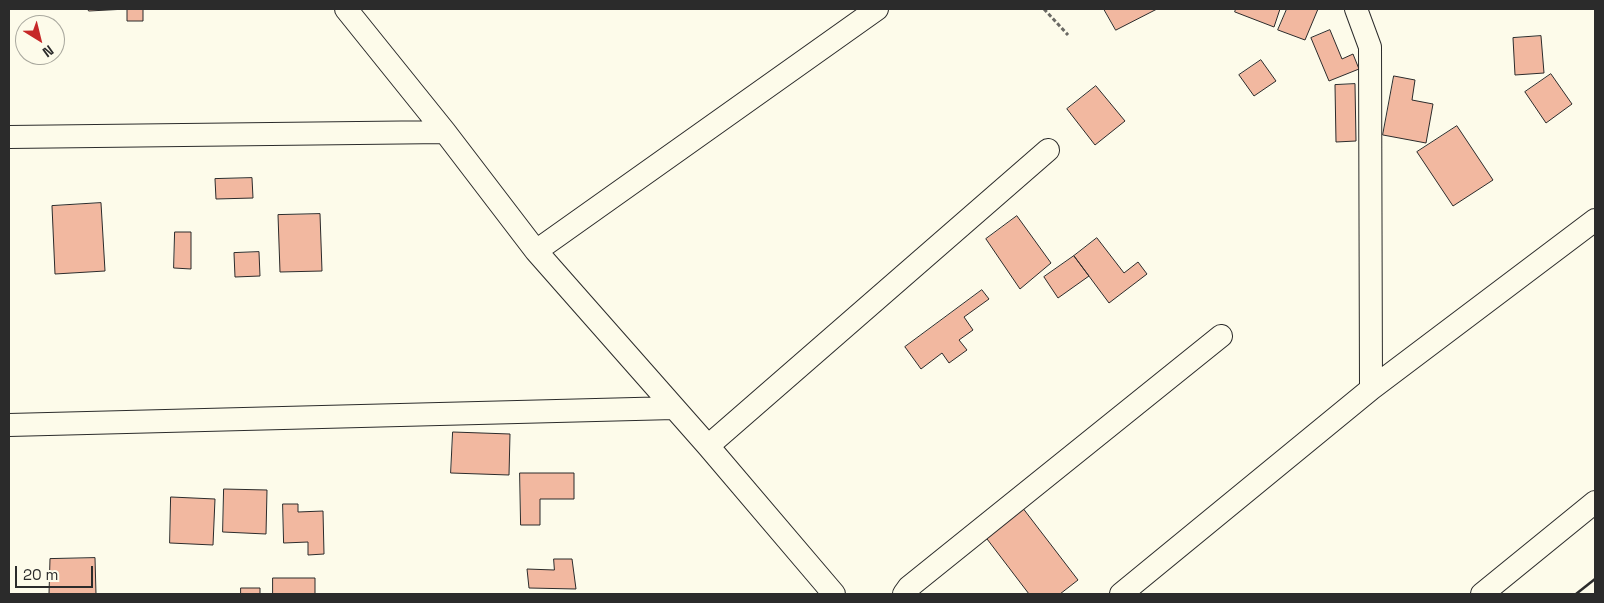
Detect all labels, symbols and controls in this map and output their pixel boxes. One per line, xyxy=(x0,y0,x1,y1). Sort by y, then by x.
north arrow xyxy=(15,15,65,65)
text: N xyxy=(39,41,57,61)
scale bar xyxy=(18,556,95,588)
text: 20 m xyxy=(23,565,58,584)

